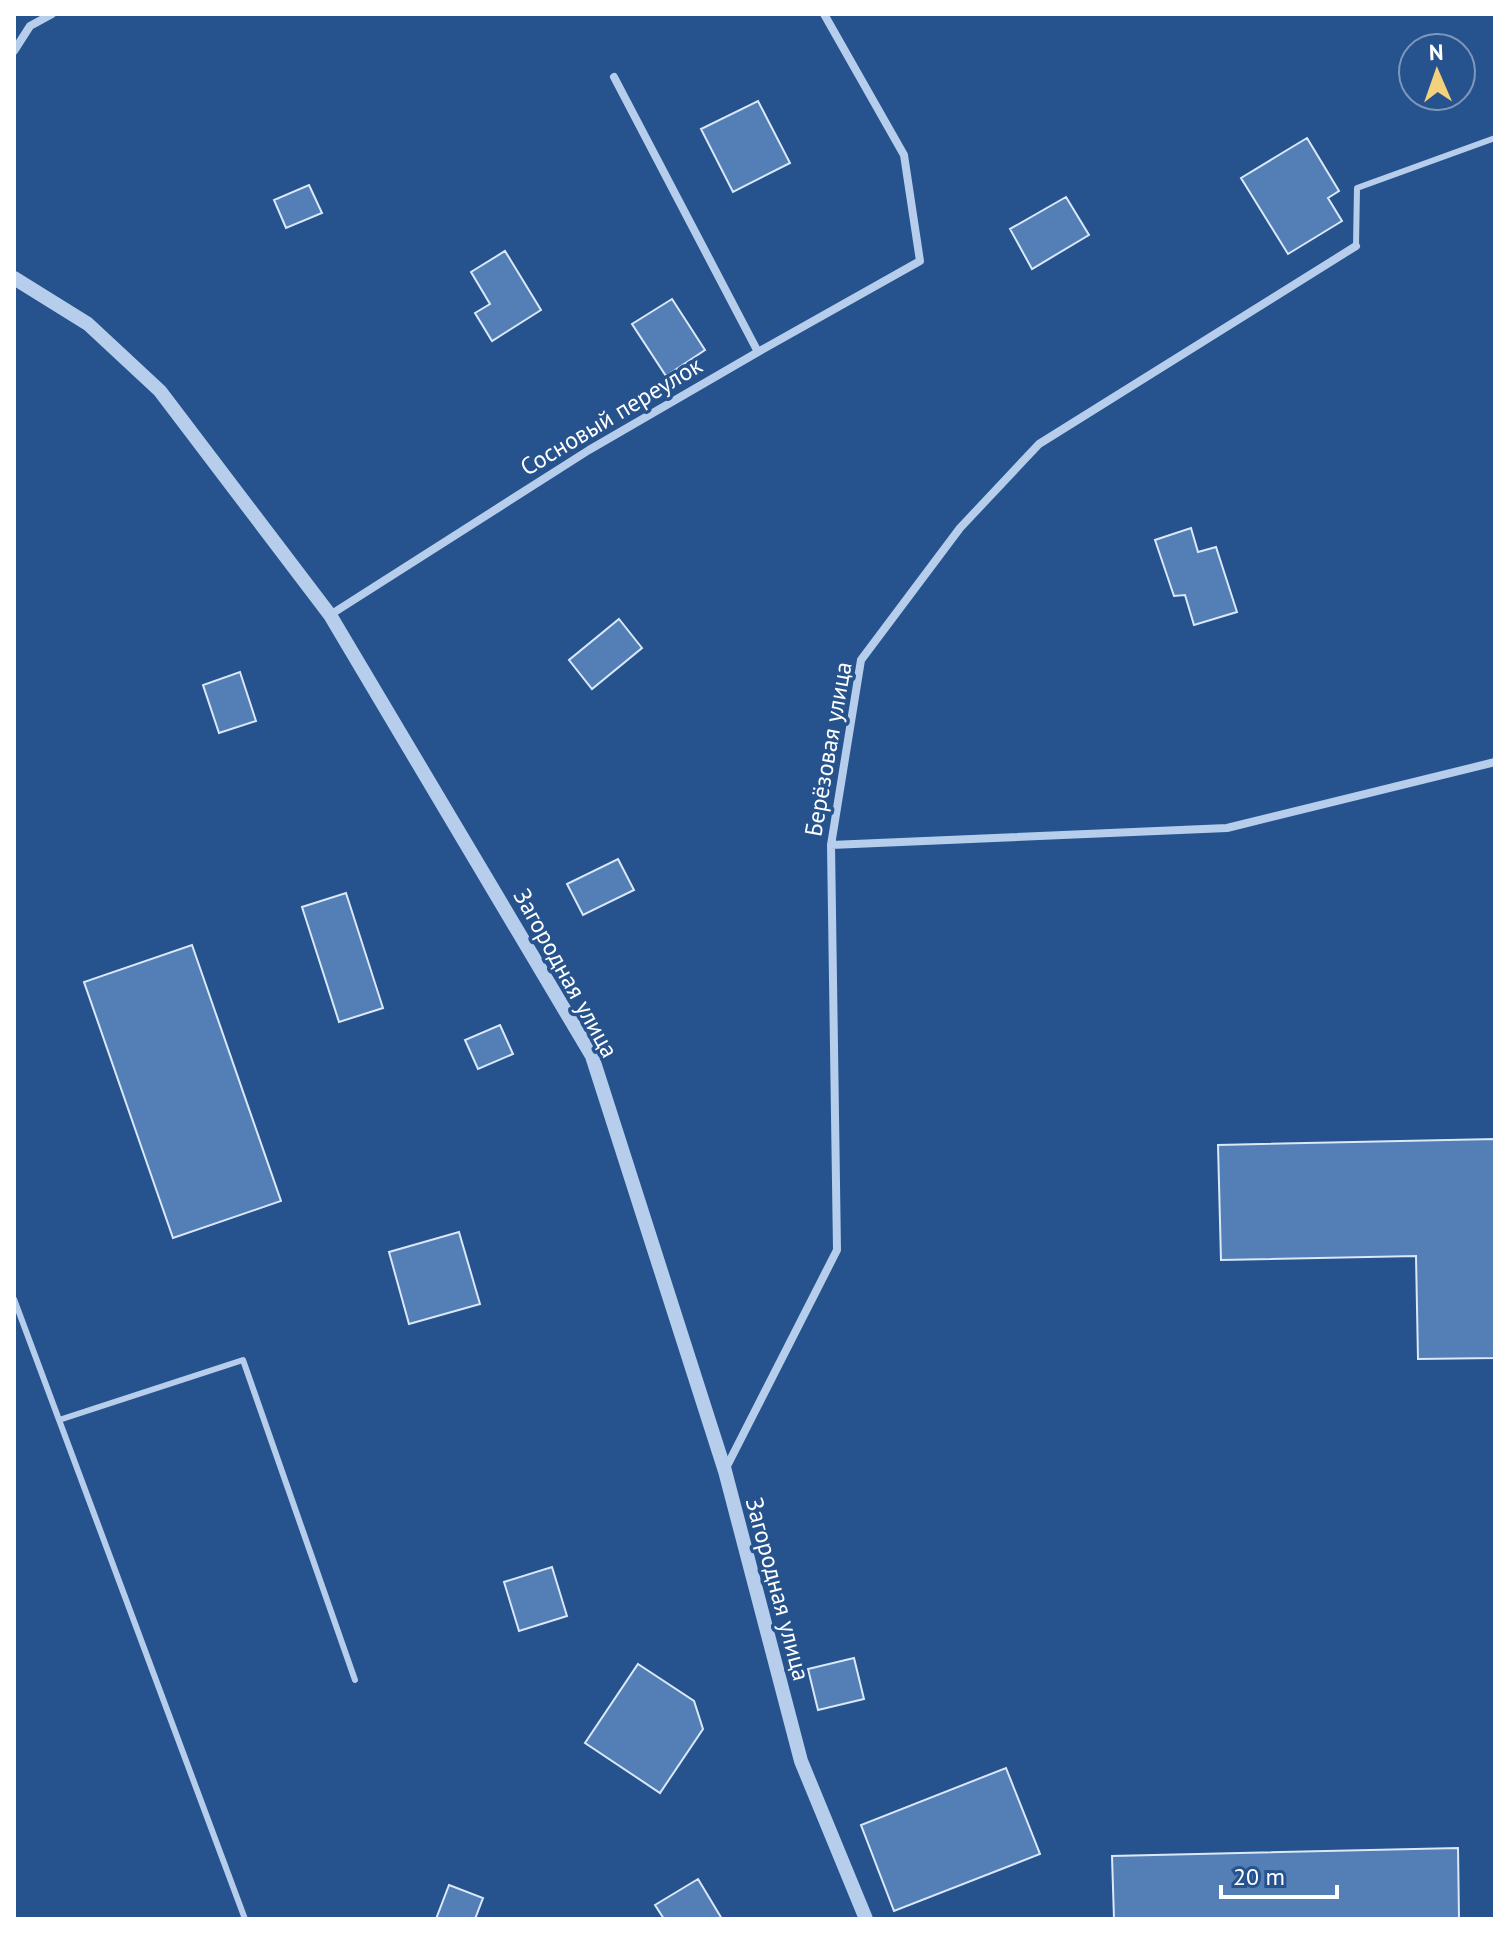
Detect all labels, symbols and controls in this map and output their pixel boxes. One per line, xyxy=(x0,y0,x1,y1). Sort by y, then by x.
north arrow xyxy=(1397,32,1477,112)
text: N xyxy=(1429,38,1444,66)
street label: Сосновый переулок xyxy=(514,349,708,483)
street label: Берёзовая улица xyxy=(797,659,859,839)
street label: Загородная улица xyxy=(507,883,625,1063)
street label: Загородная улица xyxy=(739,1494,817,1684)
scale bar xyxy=(1221,1849,1337,1899)
text: 20 m xyxy=(1233,1861,1285,1892)

